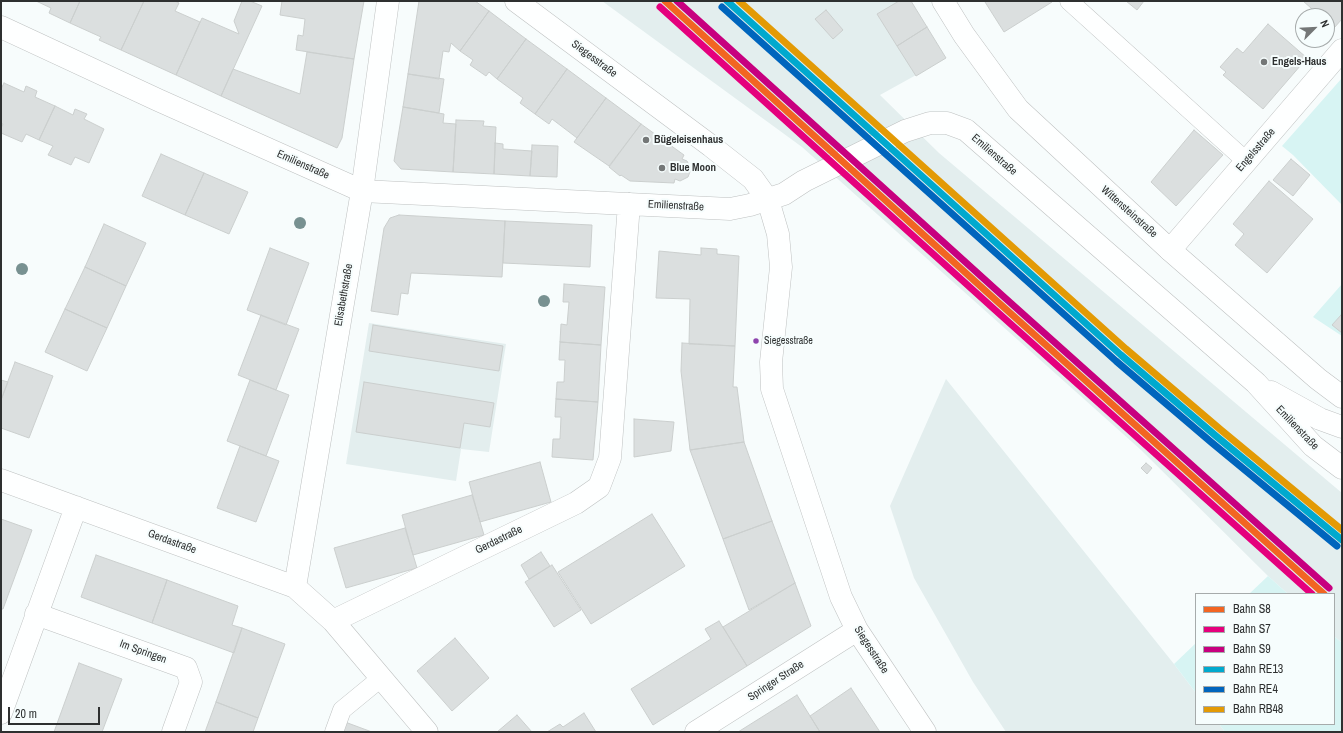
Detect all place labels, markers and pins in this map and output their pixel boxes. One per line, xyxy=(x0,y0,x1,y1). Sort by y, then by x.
place label: Engels-Haus xyxy=(1272,55,1327,69)
marker: Engels-Haus xyxy=(1259,57,1269,67)
place label: Bügeleisenhaus xyxy=(654,133,723,147)
marker: Bügeleisenhaus xyxy=(641,135,651,145)
place label: Blue Moon xyxy=(670,161,716,175)
marker: Blue Moon xyxy=(657,163,667,173)
place label: Siegesstraße xyxy=(764,335,813,347)
marker: Siegesstraße xyxy=(751,336,761,346)

